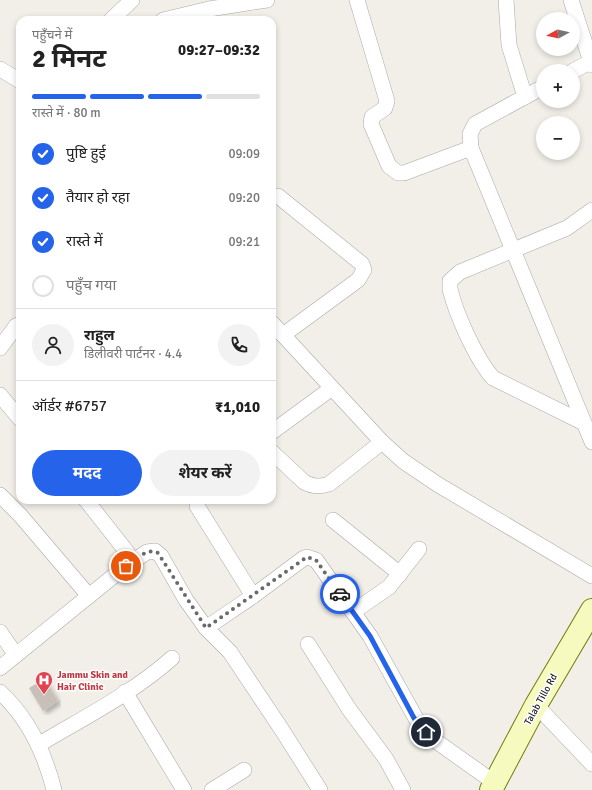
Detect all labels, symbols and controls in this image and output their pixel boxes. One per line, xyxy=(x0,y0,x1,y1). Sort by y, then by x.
north arrow xyxy=(536,12,580,56)
map controls xyxy=(536,12,580,160)
text: पहुँचने में xyxy=(32,27,72,43)
text: 09:27–09:32 xyxy=(178,41,260,59)
text: 2 मिनट xyxy=(32,43,106,75)
button: + xyxy=(536,64,580,108)
text: रास्ते में · 80 m xyxy=(32,105,101,121)
button: − xyxy=(536,116,580,160)
icon: check xyxy=(32,143,54,165)
text: पुष्टि हुई xyxy=(66,144,106,162)
text: 09:09 xyxy=(228,146,260,162)
icon: check xyxy=(32,187,54,209)
text: तैयार हो रहा xyxy=(66,188,130,206)
text: 09:20 xyxy=(228,190,260,206)
icon: check xyxy=(32,231,54,253)
text: रास्ते में xyxy=(66,232,103,250)
text: 09:21 xyxy=(228,234,260,250)
text: पहुँच गया xyxy=(66,276,116,294)
button: person xyxy=(32,324,74,366)
button: phone xyxy=(218,324,260,366)
text: राहुल xyxy=(84,326,115,344)
text: डिलीवरी पार्टनर · 4.4 xyxy=(84,346,182,362)
text: ऑर्डर #6757 xyxy=(32,397,107,415)
text: ₹1,010 xyxy=(215,398,260,416)
button: मदद xyxy=(32,450,142,496)
button: शेयर करें xyxy=(150,450,260,496)
pin xyxy=(109,549,143,583)
icon: bag xyxy=(115,555,137,577)
courier xyxy=(320,574,360,614)
icon: car xyxy=(329,583,351,605)
place label: Jammu Skin and Hair Clinic xyxy=(57,669,128,693)
hospital icon: Jammu Skin and Hair Clinic xyxy=(34,670,54,695)
street label: Talab Tillo Rd xyxy=(522,672,560,727)
pin xyxy=(409,715,443,749)
icon: home xyxy=(415,721,437,743)

